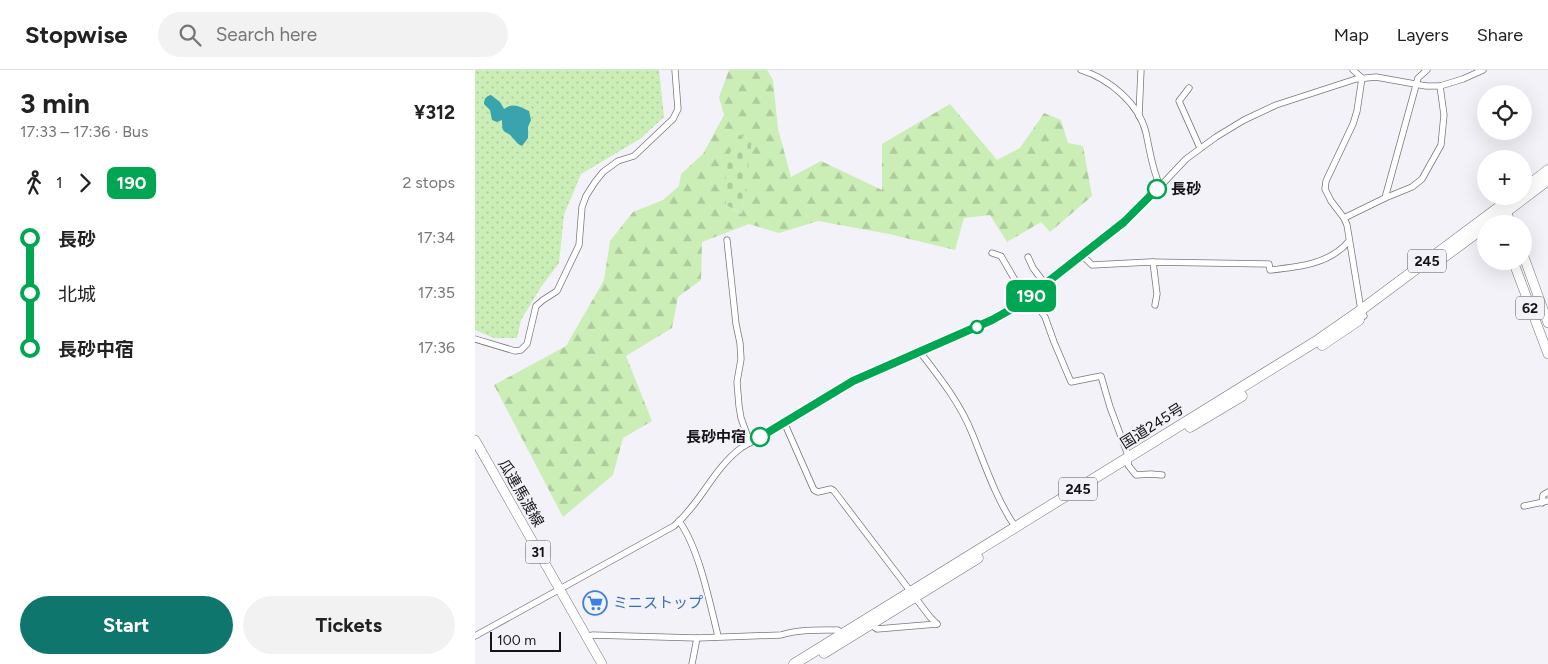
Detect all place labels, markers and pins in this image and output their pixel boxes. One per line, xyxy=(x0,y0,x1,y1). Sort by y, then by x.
marker: 長砂 xyxy=(1147,179,1167,199)
place label: 長砂 xyxy=(1171,180,1201,198)
unlabelled marker xyxy=(970,320,984,334)
marker: 長砂中宿 xyxy=(750,427,770,447)
place label: 長砂中宿 xyxy=(686,428,746,446)
supermarket icon: ミニストップ xyxy=(582,590,608,616)
place label: ミニストップ xyxy=(613,594,703,612)

